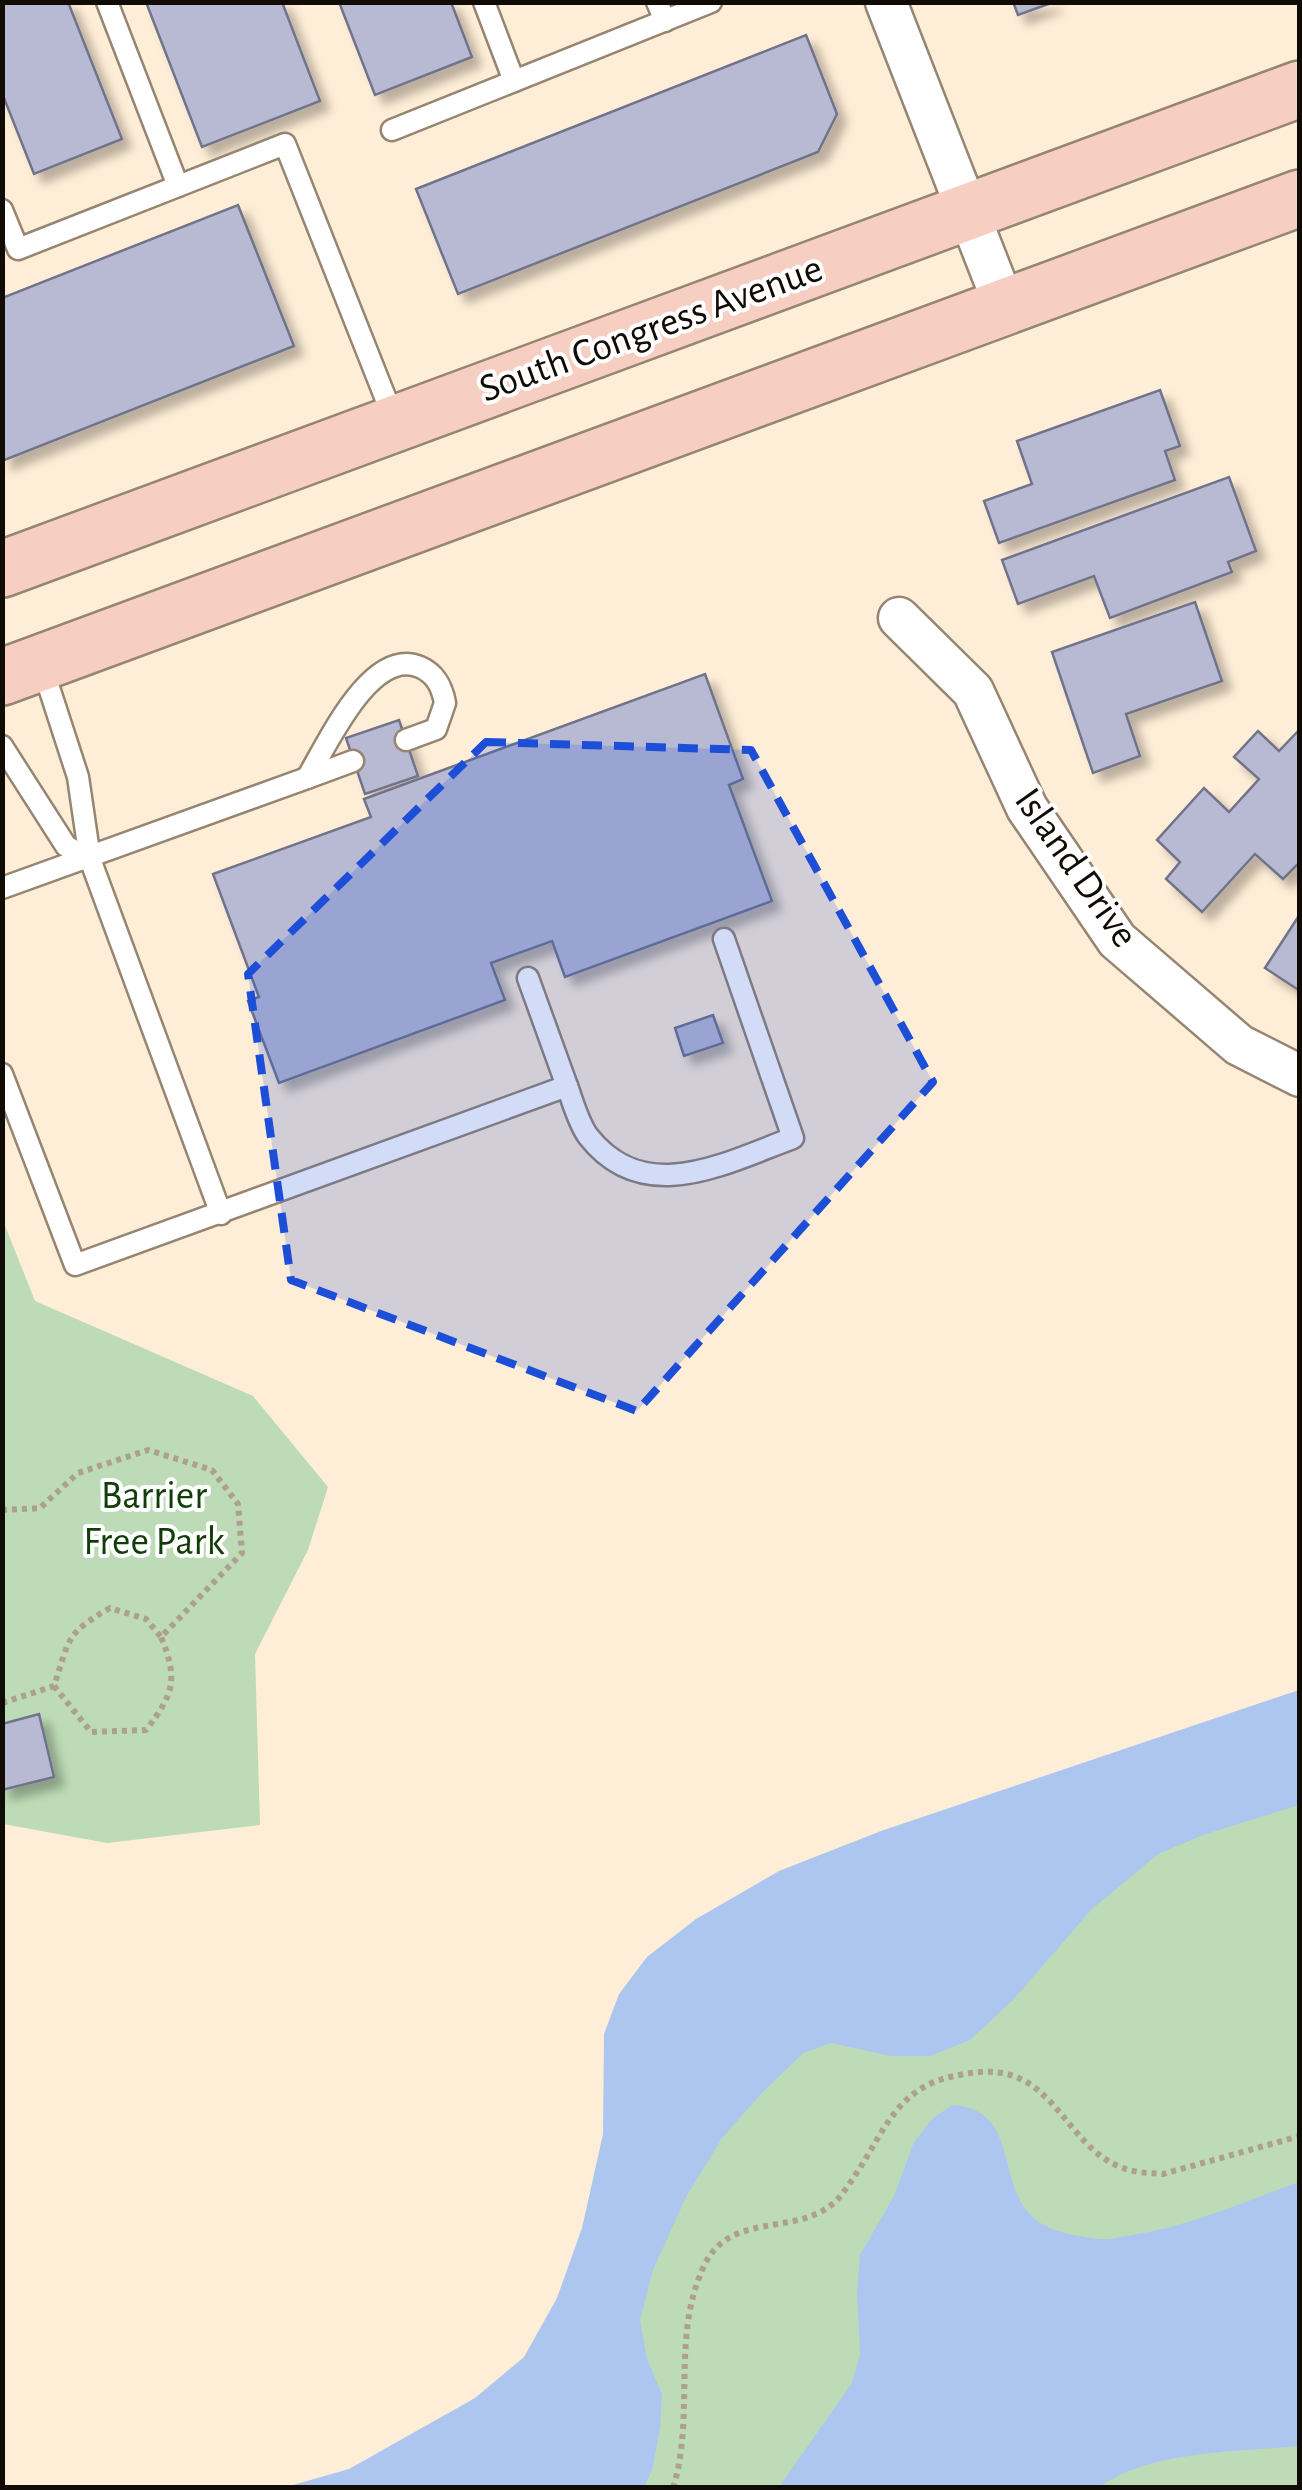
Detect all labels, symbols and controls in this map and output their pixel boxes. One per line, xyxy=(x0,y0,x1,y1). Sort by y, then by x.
street label: South Congress Avenue xyxy=(474,248,828,410)
street label: Island Drive xyxy=(1007,781,1145,955)
park label: Barrier Free Park xyxy=(83,1476,225,1562)

